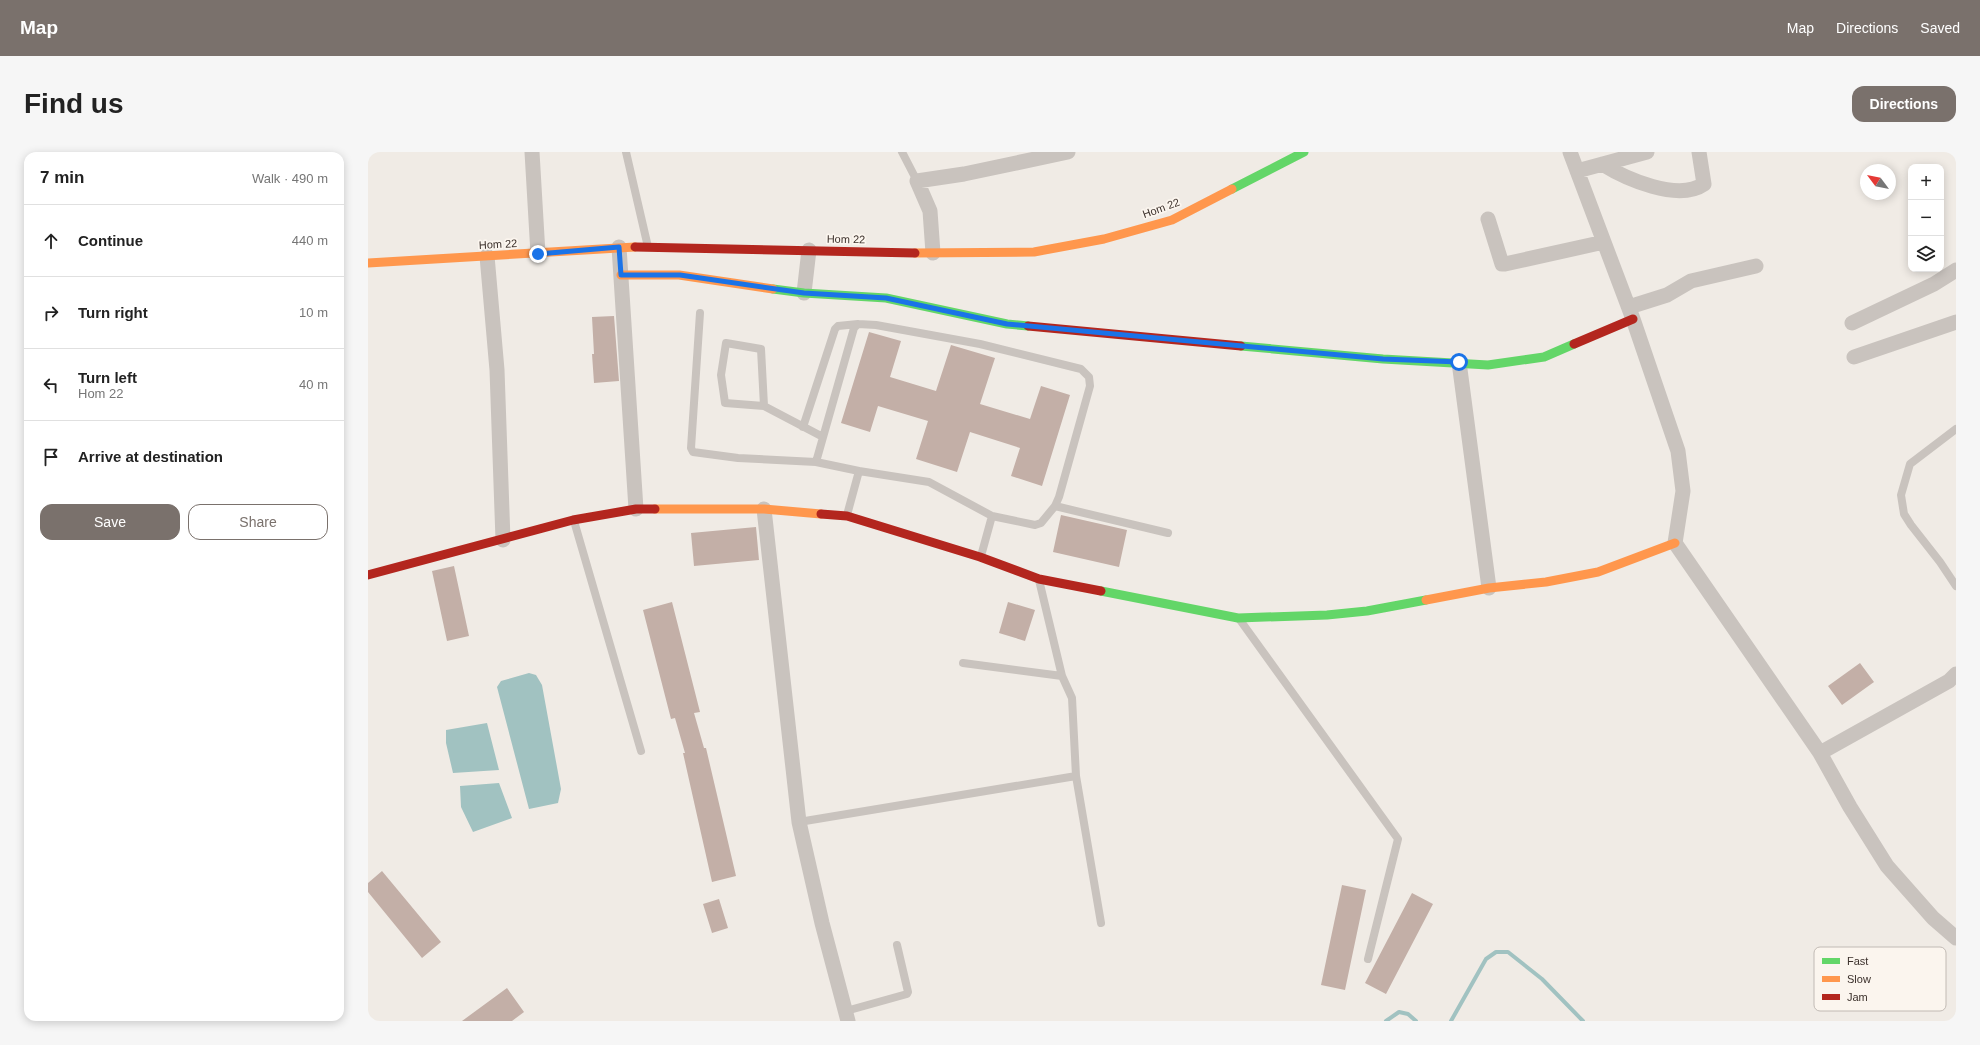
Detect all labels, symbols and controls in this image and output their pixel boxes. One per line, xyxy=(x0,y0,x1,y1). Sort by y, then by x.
text: Map xyxy=(20,17,58,38)
text: Map xyxy=(1787,20,1814,36)
text: Directions xyxy=(1836,20,1898,36)
text: Saved xyxy=(1920,20,1960,36)
button: Directions xyxy=(1852,86,1956,122)
text: Find us xyxy=(24,88,124,119)
north arrow xyxy=(1860,164,1896,200)
map controls xyxy=(1908,164,1944,272)
button: + xyxy=(1908,164,1944,200)
text: 7 min xyxy=(40,168,84,187)
text: Walk · 490 m xyxy=(252,171,328,186)
street label: Hom 22 xyxy=(1141,196,1181,220)
button: − xyxy=(1908,200,1944,236)
icon: ahead xyxy=(40,230,62,252)
text: Continue xyxy=(78,232,143,249)
text: 440 m xyxy=(292,233,328,248)
street label: Hom 22 xyxy=(827,233,865,245)
button: layers xyxy=(1908,236,1944,272)
street label: Hom 22 xyxy=(478,237,518,251)
route end xyxy=(529,245,547,263)
icon: right xyxy=(40,302,62,324)
text: Turn right xyxy=(78,304,148,321)
text: 10 m xyxy=(299,305,328,320)
route start xyxy=(1450,353,1468,371)
text: Turn left xyxy=(78,369,137,386)
icon: left xyxy=(40,374,62,396)
text: 40 m xyxy=(299,377,328,392)
text: Hom 22 xyxy=(78,386,124,401)
icon: arrive xyxy=(40,446,62,468)
text: Arrive at destination xyxy=(78,448,223,465)
button: Save xyxy=(40,504,180,540)
button: Share xyxy=(188,504,328,540)
legend xyxy=(1814,947,1946,1011)
text: Fast xyxy=(1847,955,1868,967)
text: Slow xyxy=(1847,973,1871,985)
text: Jam xyxy=(1847,991,1868,1003)

